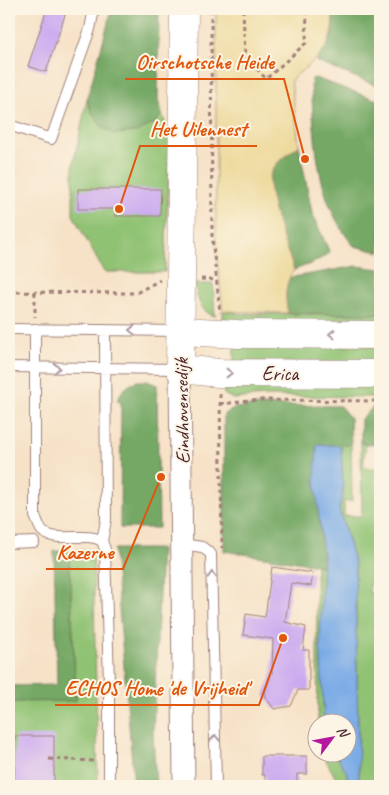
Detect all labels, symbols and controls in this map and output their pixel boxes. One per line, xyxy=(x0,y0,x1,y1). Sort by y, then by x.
callout: Oirschotsche Heide xyxy=(125,43,284,79)
text: Oirschotsche Heide xyxy=(136,49,276,75)
callout: Het Uilennest xyxy=(140,110,257,146)
text: Het Uilennest xyxy=(150,116,249,142)
one-way arrow xyxy=(128,325,136,335)
one-way arrow xyxy=(327,329,335,339)
street label: Eindhovensedijk xyxy=(169,356,195,464)
street label: Erica xyxy=(262,361,300,386)
one-way arrow xyxy=(54,363,61,373)
one-way arrow xyxy=(226,368,233,378)
callout: Kazerne xyxy=(46,533,123,569)
text: Kazerne xyxy=(56,539,115,565)
one-way arrow xyxy=(206,571,217,579)
callout: ECHOS Home 'de Vrijheid' xyxy=(55,669,259,705)
text: ECHOS Home 'de Vrijheid' xyxy=(65,675,253,701)
north arrow xyxy=(306,712,356,762)
text: N xyxy=(333,723,353,742)
one-way arrow xyxy=(210,733,220,741)

